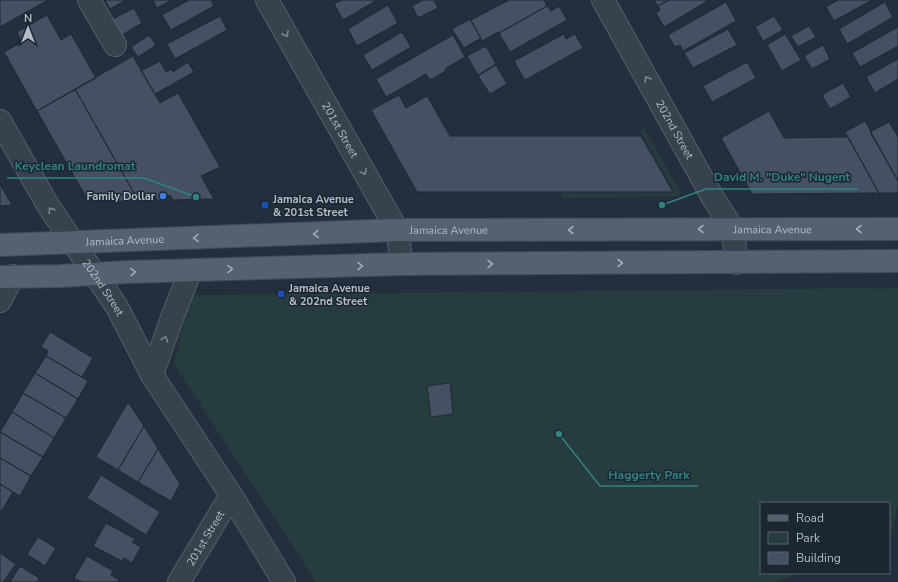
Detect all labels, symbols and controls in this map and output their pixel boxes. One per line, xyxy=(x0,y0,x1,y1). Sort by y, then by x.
north arrow xyxy=(8,8,48,48)
text: N xyxy=(24,11,32,26)
one-way arrow xyxy=(282,30,289,37)
one-way arrow xyxy=(645,75,652,83)
street label: 202nd Street xyxy=(652,97,697,162)
street label: 201st Street xyxy=(319,99,362,160)
callout: Keyclean Laundromat xyxy=(7,154,144,178)
text: Keyclean Laundromat xyxy=(15,158,136,174)
callout: David M. "Duke" Nugent xyxy=(706,165,858,189)
one-way arrow xyxy=(359,167,366,175)
text: David M. "Duke" Nugent xyxy=(714,169,851,185)
place label: Family Dollar xyxy=(86,189,156,204)
marker: Family Dollar xyxy=(158,191,168,201)
place label: Jamaica Avenue & 201st Street xyxy=(272,192,354,220)
marker: Jamaica Avenue & 201st Street xyxy=(260,200,270,210)
one-way arrow xyxy=(48,207,56,214)
street label: Jamaica Avenue xyxy=(408,222,488,237)
street label: Jamaica Avenue xyxy=(732,222,812,237)
one-way arrow xyxy=(698,225,704,233)
one-way arrow xyxy=(856,225,862,233)
one-way arrow xyxy=(568,226,574,234)
one-way arrow xyxy=(313,229,319,238)
street label: Jamaica Avenue xyxy=(84,231,165,249)
one-way arrow xyxy=(193,234,199,243)
street label: 202nd Street xyxy=(79,256,128,318)
one-way arrow xyxy=(617,259,623,267)
one-way arrow xyxy=(487,260,493,268)
one-way arrow xyxy=(357,262,363,270)
one-way arrow xyxy=(227,265,233,273)
one-way arrow xyxy=(130,268,136,276)
place label: Jamaica Avenue & 202nd Street xyxy=(288,281,370,309)
marker: Jamaica Avenue & 202nd Street xyxy=(276,289,286,299)
one-way arrow xyxy=(160,335,168,342)
callout: Haggerty Park xyxy=(600,462,698,486)
text: Haggerty Park xyxy=(608,467,690,483)
legend xyxy=(760,502,890,574)
street label: 201st Street xyxy=(183,508,228,569)
text: Road xyxy=(796,510,824,526)
text: Park xyxy=(796,530,821,546)
text: Building xyxy=(796,550,841,566)

